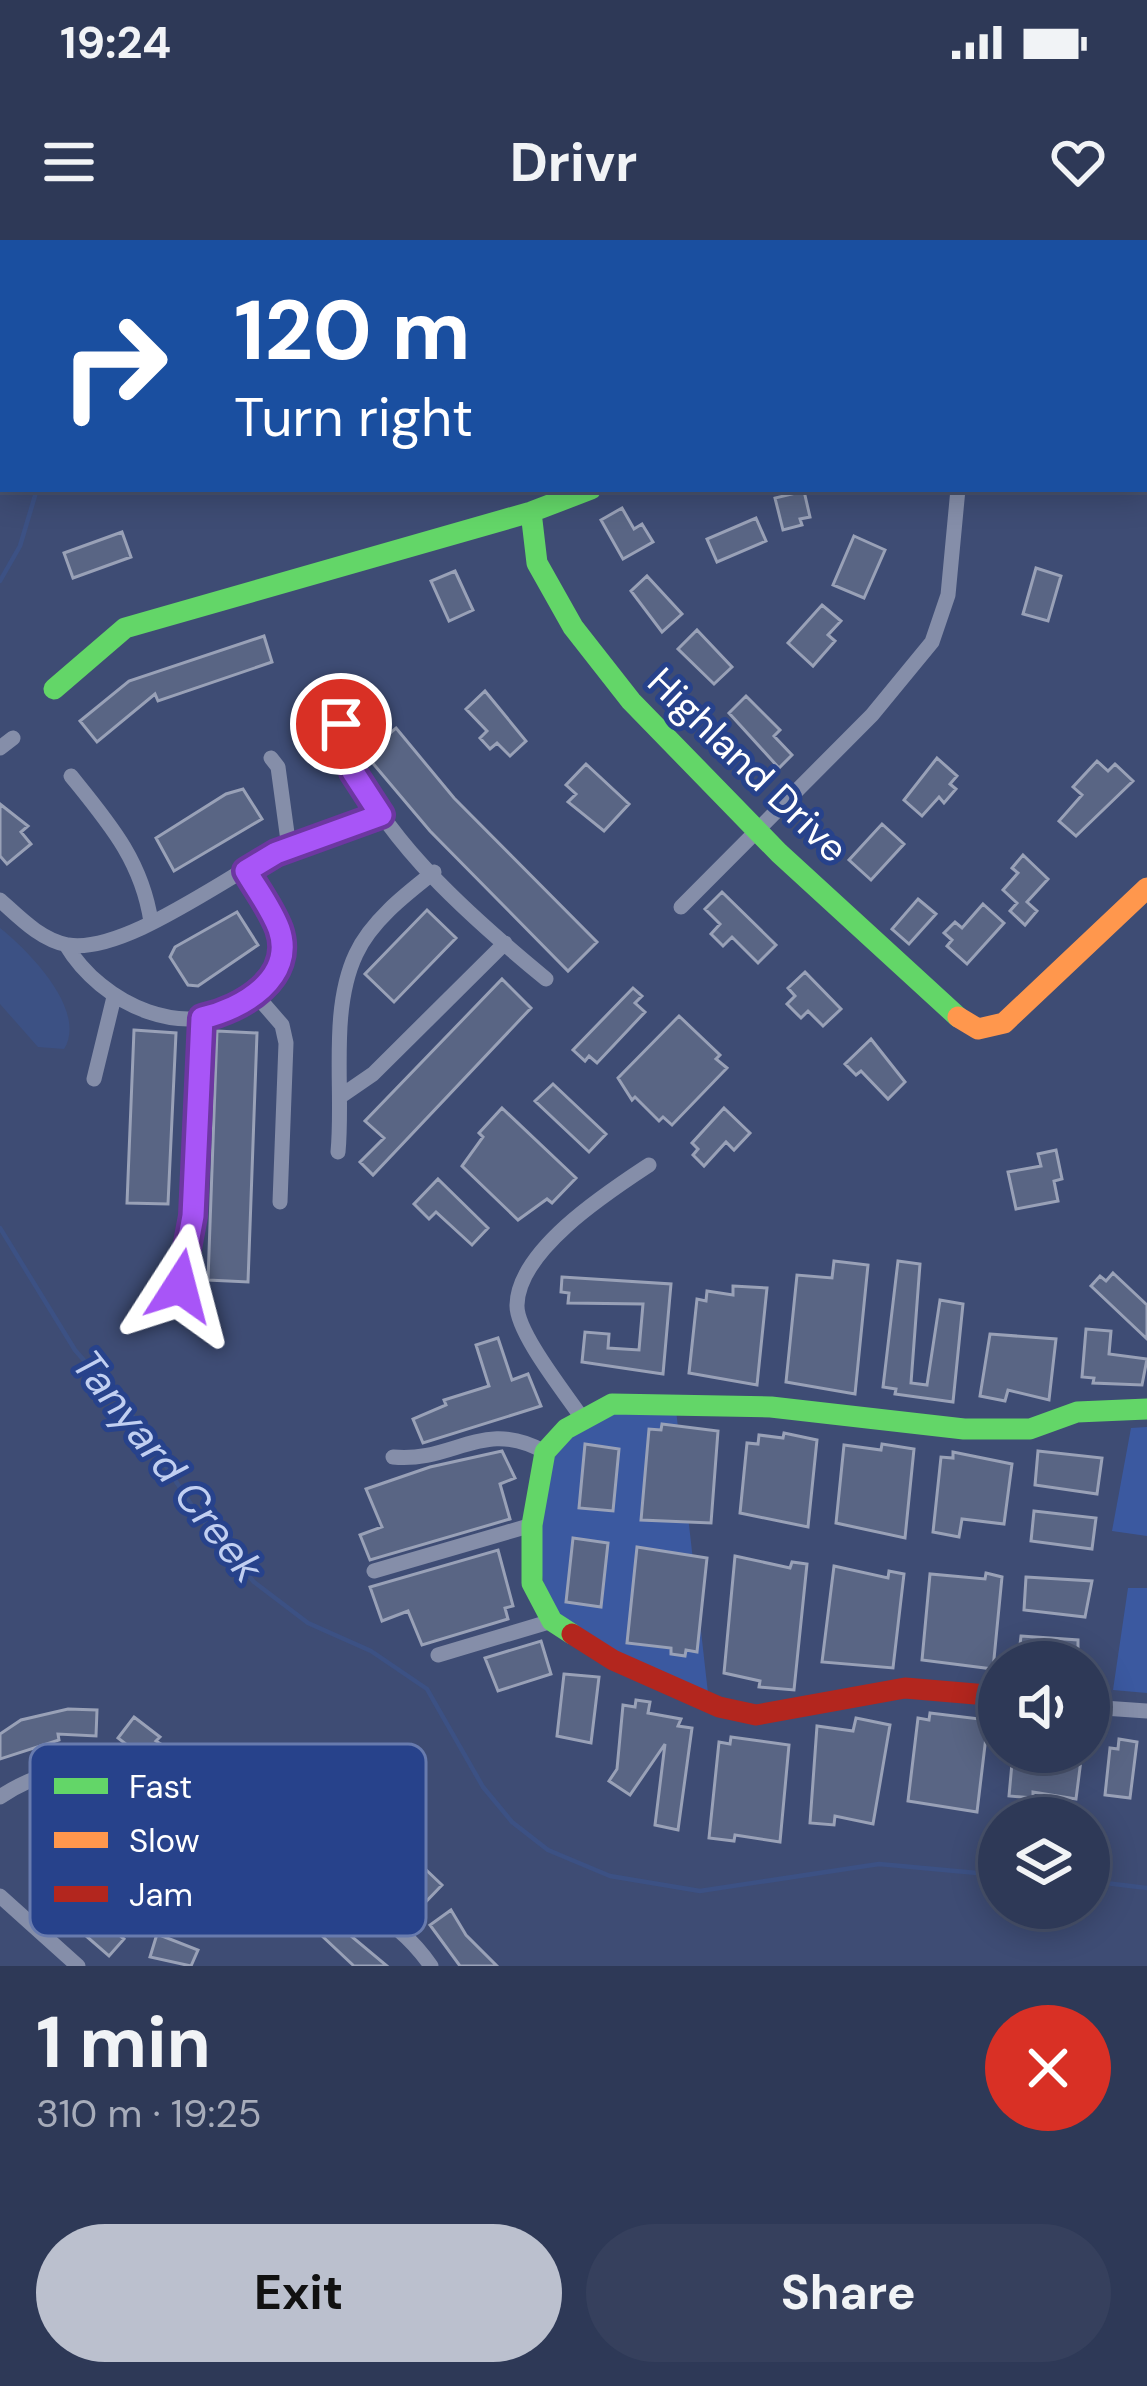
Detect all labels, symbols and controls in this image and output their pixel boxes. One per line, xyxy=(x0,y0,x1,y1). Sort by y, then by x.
text: 19:24 xyxy=(60,13,171,72)
text: Drivr xyxy=(510,127,637,198)
icon: menu xyxy=(36,129,102,195)
icon: heart xyxy=(1045,129,1111,195)
text: 120 m xyxy=(234,276,471,385)
icon: right xyxy=(36,288,192,444)
text: Turn right xyxy=(234,382,473,453)
street label: Highland Drive xyxy=(637,656,859,874)
pin xyxy=(290,673,392,775)
icon: arrive xyxy=(308,691,374,757)
position arrow xyxy=(117,1223,243,1349)
water label: Tanyard Creek xyxy=(60,1339,276,1594)
map controls xyxy=(978,1641,1110,1929)
button: sound xyxy=(978,1641,1110,1773)
legend xyxy=(30,1744,426,1936)
text: Fast xyxy=(129,1765,192,1808)
button: layers xyxy=(978,1797,1110,1929)
text: Slow xyxy=(129,1819,200,1862)
text: Jam xyxy=(129,1873,193,1916)
text: 1 min xyxy=(36,1996,211,2089)
button: close xyxy=(985,2005,1111,2131)
text: 310 m · 19:25 xyxy=(36,2088,262,2139)
button: Exit xyxy=(36,2224,562,2362)
button: Share xyxy=(586,2224,1111,2362)

